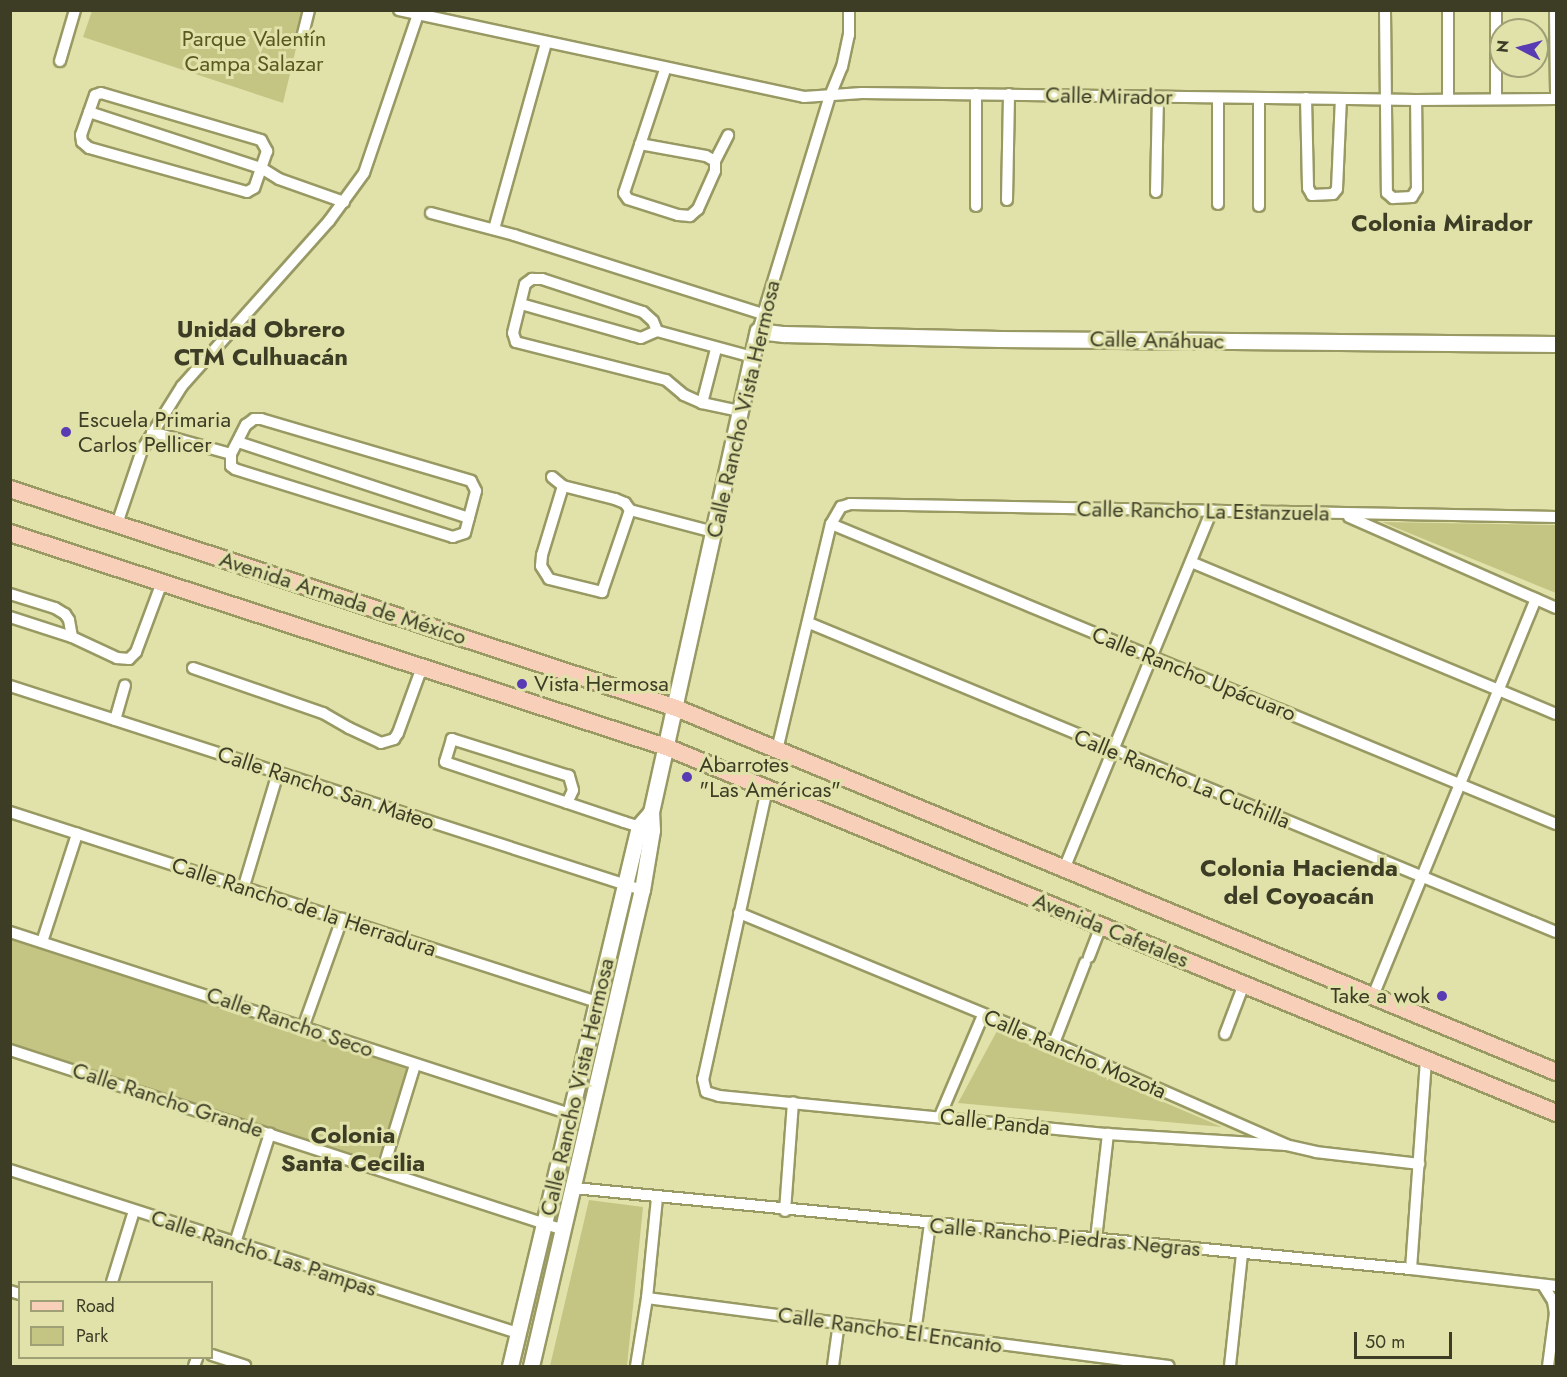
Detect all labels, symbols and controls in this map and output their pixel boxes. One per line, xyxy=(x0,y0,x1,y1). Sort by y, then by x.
north arrow xyxy=(1489,18,1549,78)
park label: Parque Valentín Campa Salazar xyxy=(182,25,326,76)
text: N xyxy=(1490,39,1515,54)
street label: Calle Mirador xyxy=(1045,82,1173,110)
district label: Colonia Mirador xyxy=(1351,209,1533,237)
street label: Calle Rancho Vista Hermosa xyxy=(700,278,786,540)
district label: Unidad Obrero CTM Culhuacán xyxy=(174,315,348,371)
street label: Calle Anáhuac xyxy=(1089,326,1225,354)
place label: Escuela Primaria Carlos Pellicer xyxy=(78,406,231,458)
marker: Escuela Primaria Carlos Pellicer xyxy=(59,425,73,439)
street label: Calle Rancho La Estanzuela xyxy=(1076,496,1330,526)
street label: Avenida Armada de México xyxy=(216,546,470,650)
street label: Calle Rancho Upácuaro xyxy=(1088,621,1300,727)
place label: Vista Hermosa xyxy=(534,671,669,697)
marker: Vista Hermosa xyxy=(515,677,529,691)
street label: Calle Rancho La Cuchilla xyxy=(1070,723,1294,835)
street label: Calle Rancho San Mateo xyxy=(214,740,438,836)
place label: Abarrotes "Las Américas" xyxy=(699,751,841,802)
marker: Abarrotes "Las Américas" xyxy=(680,770,694,784)
street label: Calle Rancho de la Herradura xyxy=(168,852,440,962)
district label: Colonia Hacienda del Coyoacán xyxy=(1200,854,1398,910)
street label: Avenida Cafetales xyxy=(1029,887,1193,973)
street label: Calle Rancho Vista Hermosa xyxy=(534,956,620,1218)
street label: Calle Rancho Seco xyxy=(203,981,377,1063)
place label: Take a wok xyxy=(1331,983,1430,1009)
marker: Take a wok xyxy=(1435,989,1449,1003)
street label: Calle Rancho Mozota xyxy=(980,1004,1170,1104)
street label: Calle Rancho Grande xyxy=(69,1057,267,1143)
street label: Calle Panda xyxy=(939,1103,1051,1141)
district label: Colonia Santa Cecilia xyxy=(281,1121,425,1177)
street label: Calle Rancho Las Pampas xyxy=(148,1204,380,1302)
street label: Calle Rancho Piedras Negras xyxy=(928,1212,1202,1262)
legend xyxy=(18,1281,213,1359)
text: Road xyxy=(76,1293,115,1319)
street label: Calle Rancho El Encanto xyxy=(776,1301,1004,1359)
scale bar xyxy=(1357,1320,1454,1358)
text: Park xyxy=(76,1323,108,1349)
text: 50 m xyxy=(1365,1329,1405,1355)

